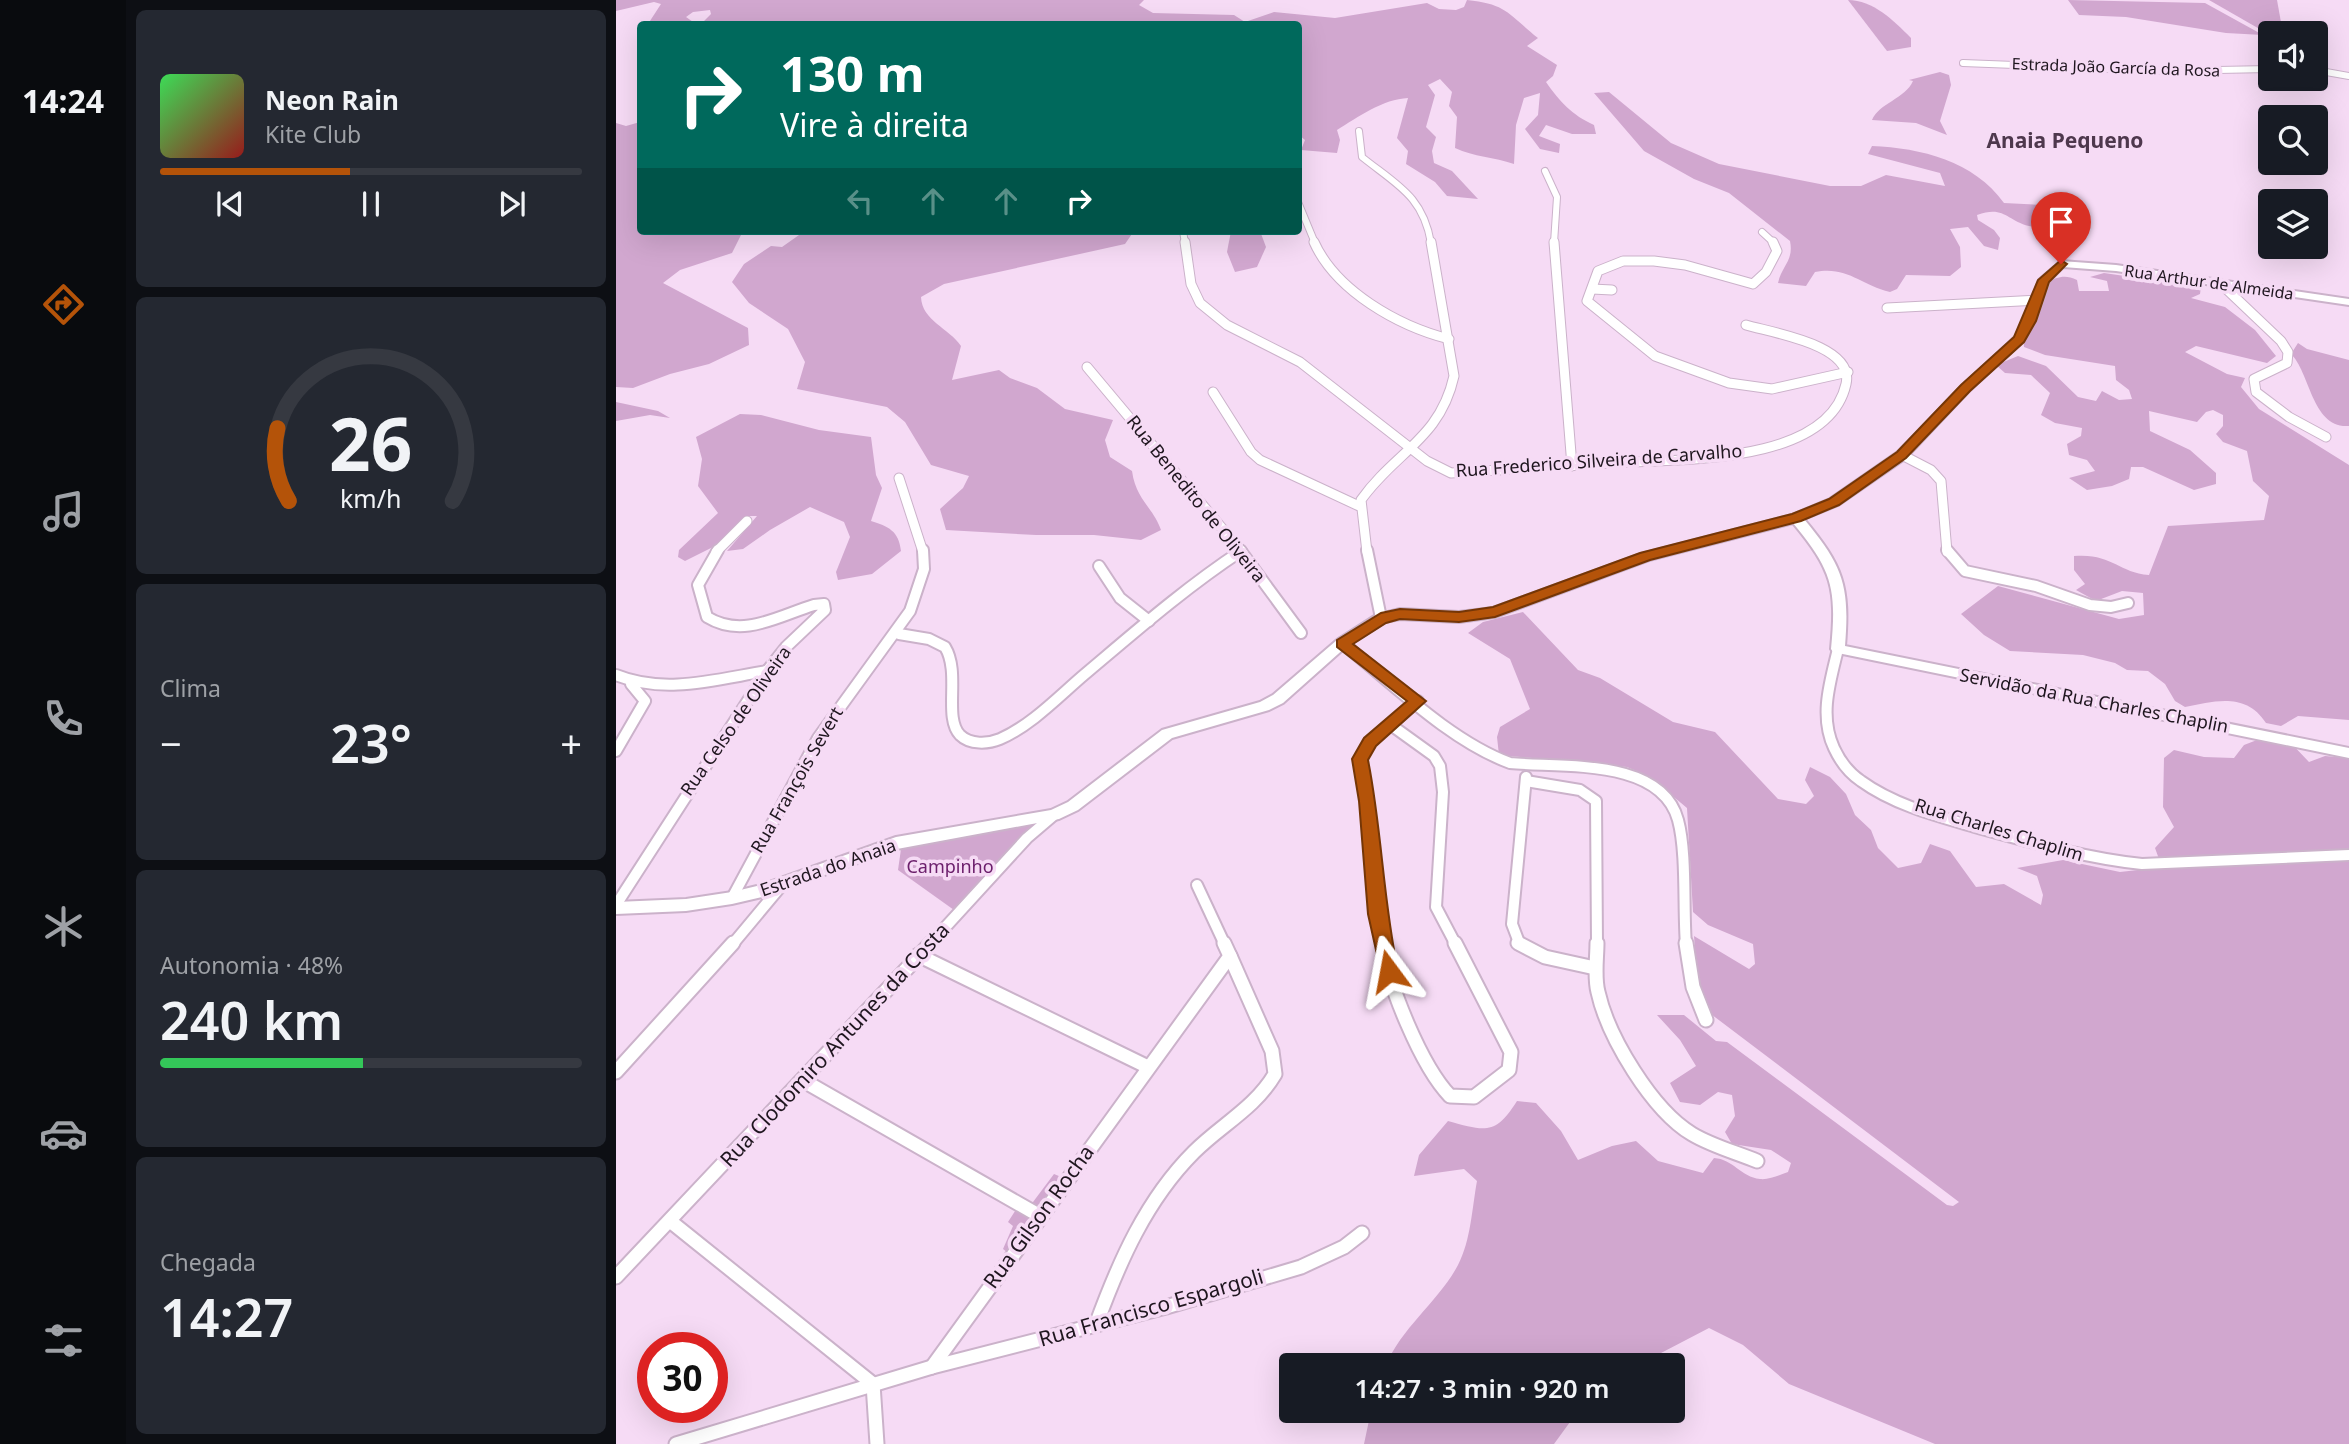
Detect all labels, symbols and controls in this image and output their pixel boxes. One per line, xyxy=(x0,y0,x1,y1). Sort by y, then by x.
map controls xyxy=(2258,21,2328,259)
button: sound xyxy=(2258,21,2328,91)
text: 130 m xyxy=(780,40,925,106)
icon: right xyxy=(665,49,756,140)
street label: Estrada João García da Rosa xyxy=(2011,52,2221,82)
text: 14:24 xyxy=(22,79,104,122)
text: Neon Rain xyxy=(265,82,399,118)
text: Vire à direita xyxy=(780,103,969,146)
button: search xyxy=(2258,105,2328,175)
text: Kite Club xyxy=(265,118,361,150)
district label: Anaia Pequeno xyxy=(1987,126,2143,154)
icon: left xyxy=(841,182,879,220)
icon: ahead xyxy=(914,182,952,220)
icon: ahead xyxy=(987,182,1025,220)
icon: right xyxy=(1060,182,1098,220)
icon: previous xyxy=(211,185,249,223)
icon: pause xyxy=(352,185,390,223)
icon: next xyxy=(493,185,531,223)
button: layers xyxy=(2258,189,2328,259)
pin xyxy=(2031,192,2091,264)
icon: arrive xyxy=(2042,203,2080,241)
street label: Rua Arthur de Almeida xyxy=(2123,259,2295,305)
icon: directions xyxy=(39,280,88,329)
text: 26 xyxy=(329,394,413,493)
street label: Rua Benedito de Oliveira xyxy=(1122,410,1272,587)
street label: Rua Frederico Silveira de Carvalho xyxy=(1455,438,1743,482)
text: km/h xyxy=(340,481,402,515)
icon: music xyxy=(39,487,88,536)
street label: Rua Celso de Oliveira xyxy=(674,641,796,800)
street label: Servidão da Rua Charles Chaplin xyxy=(1958,662,2231,738)
text: Clima xyxy=(160,672,221,704)
icon: phone xyxy=(39,694,88,743)
street label: Rua François Severt xyxy=(744,702,848,857)
text: 23° xyxy=(330,707,412,778)
text: − xyxy=(160,717,182,769)
text: + xyxy=(560,717,582,769)
street label: Rua Charles Chaplim xyxy=(1912,792,2086,866)
street label: Estrada do Anaia xyxy=(757,833,899,902)
park label: Campinho xyxy=(906,854,994,878)
icon: climate xyxy=(39,902,88,951)
street label: Rua Clodomiro Antunes da Costa xyxy=(713,916,955,1173)
position arrow xyxy=(1352,934,1426,1008)
text: Autonomia · 48% xyxy=(160,949,343,981)
text: 240 km xyxy=(160,984,343,1055)
icon: car xyxy=(39,1109,88,1158)
street label: Rua Gilson Rocha xyxy=(977,1139,1100,1294)
text: Chegada xyxy=(160,1246,256,1278)
street label: Rua Francisco Espargoli xyxy=(1035,1262,1266,1353)
text: 14:27 xyxy=(160,1281,293,1352)
icon: filters xyxy=(39,1316,88,1365)
speed limit sign: 30 xyxy=(637,1332,728,1423)
text: 14:27 · 3 min · 920 m xyxy=(1355,1370,1609,1406)

